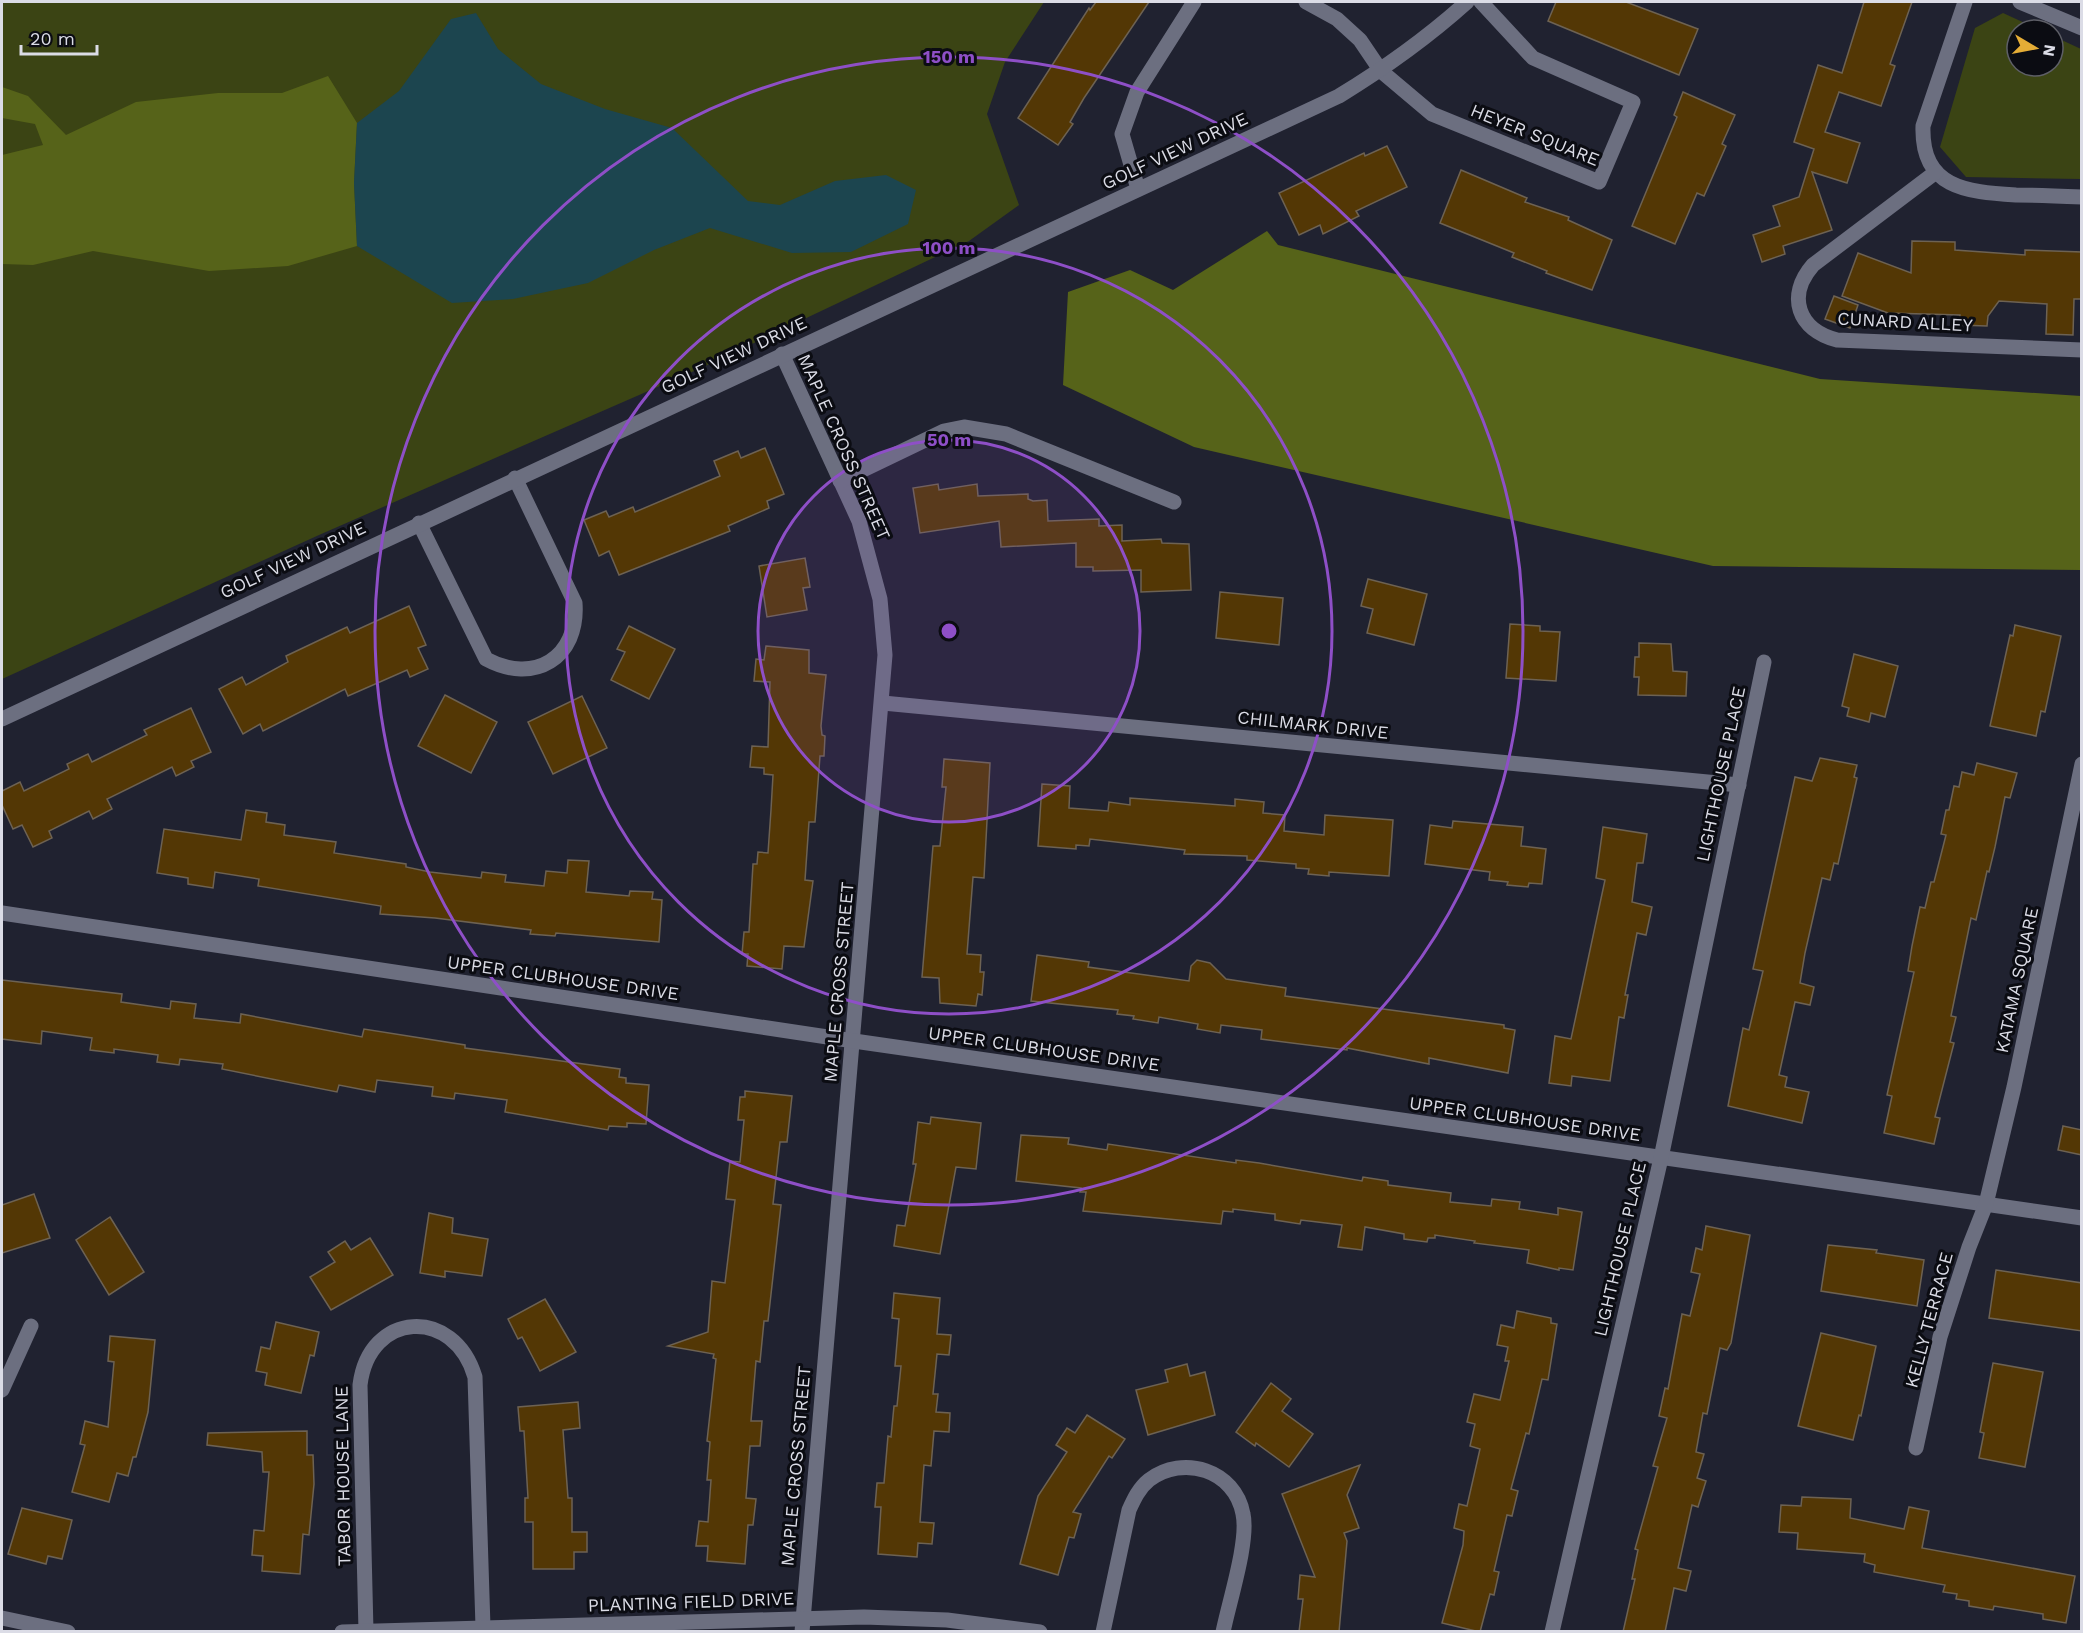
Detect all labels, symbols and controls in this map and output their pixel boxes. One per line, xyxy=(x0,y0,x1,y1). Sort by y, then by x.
scale bar xyxy=(21,18,98,56)
north arrow xyxy=(2005,18,2065,78)
text: 20 m xyxy=(30,28,75,49)
text: N xyxy=(2039,43,2060,58)
text: 150 m xyxy=(923,46,975,67)
street label: HEYER SQUARE xyxy=(1468,99,1603,170)
street label: GOLF VIEW DRIVE xyxy=(1099,108,1251,194)
text: 100 m xyxy=(922,237,976,258)
street label: CUNARD ALLEY xyxy=(1837,307,1974,336)
street label: GOLF VIEW DRIVE xyxy=(658,312,810,398)
street label: MAPLE CROSS STREET xyxy=(794,351,895,543)
text: 50 m xyxy=(927,429,971,450)
street label: GOLF VIEW DRIVE xyxy=(217,517,369,603)
centre of rings xyxy=(939,621,959,641)
street label: LIGHTHOUSE PLACE xyxy=(1692,684,1749,864)
street label: CHILMARK DRIVE xyxy=(1236,706,1390,743)
street label: MAPLE CROSS STREET xyxy=(819,881,858,1083)
street label: KATAMA SQUARE xyxy=(1991,905,2042,1055)
street label: UPPER CLUBHOUSE DRIVE xyxy=(446,951,680,1004)
street label: UPPER CLUBHOUSE DRIVE xyxy=(927,1022,1161,1075)
street label: UPPER CLUBHOUSE DRIVE xyxy=(1408,1092,1642,1145)
street label: LIGHTHOUSE PLACE xyxy=(1589,1159,1650,1338)
street label: KELLY TERRACE xyxy=(1900,1250,1957,1390)
street label: MAPLE CROSS STREET xyxy=(776,1365,815,1567)
street label: TABOR HOUSE LANE xyxy=(330,1386,355,1566)
street label: PLANTING FIELD DRIVE xyxy=(587,1587,795,1616)

